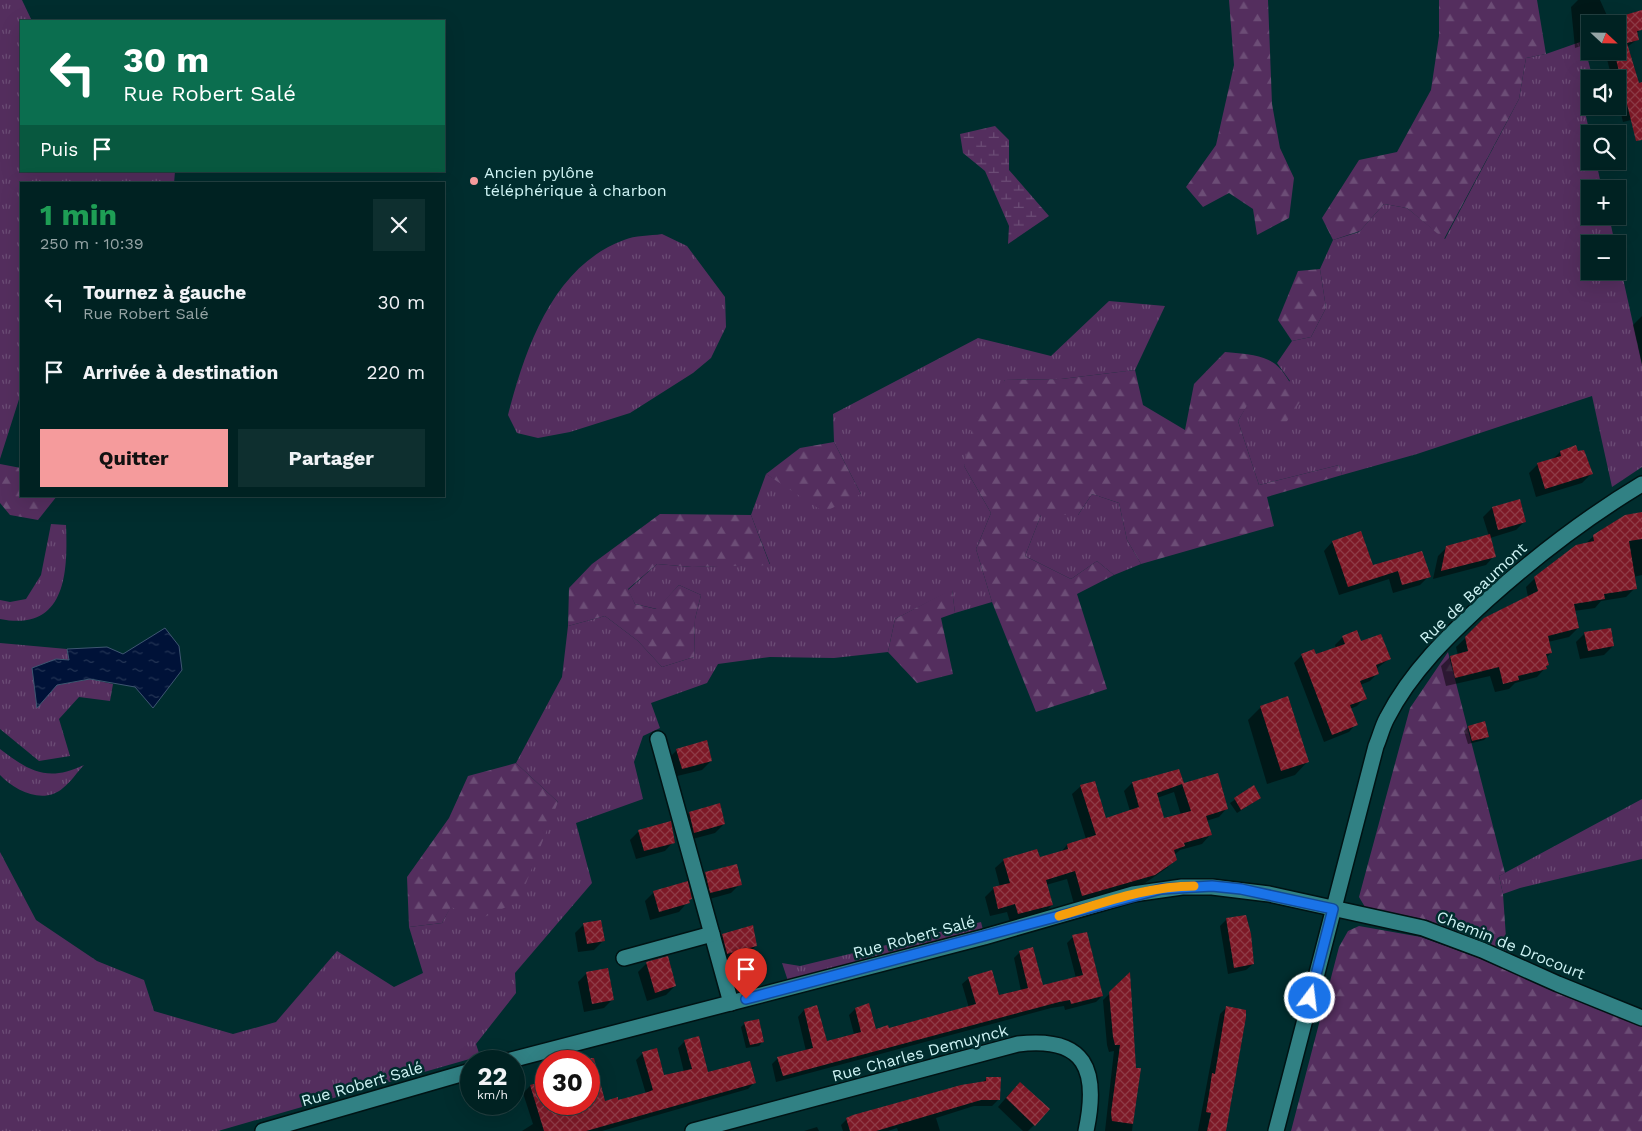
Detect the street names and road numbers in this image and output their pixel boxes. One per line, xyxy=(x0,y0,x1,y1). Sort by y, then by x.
street label: Rue de Beaumont xyxy=(1415,538,1531,648)
street label: Chemin de Drocourt xyxy=(1434,907,1588,984)
street label: Rue Robert Salé xyxy=(851,912,977,962)
street label: Rue Charles Demuynck xyxy=(830,1020,1010,1086)
street label: Rue Robert Salé xyxy=(299,1058,425,1110)

